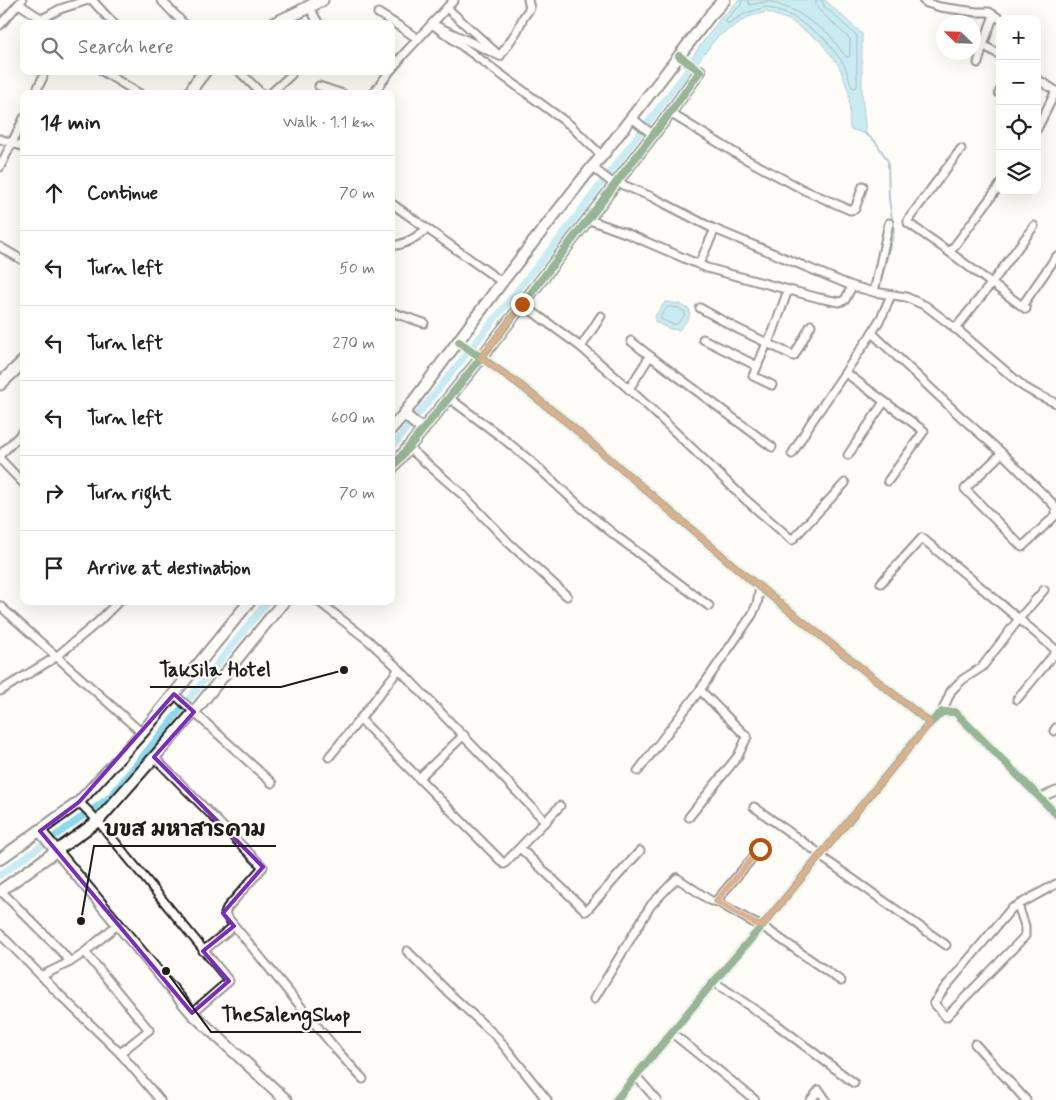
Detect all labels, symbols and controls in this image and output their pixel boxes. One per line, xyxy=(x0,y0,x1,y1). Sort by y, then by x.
north arrow xyxy=(936,15,981,60)
map controls xyxy=(996,15,1041,195)
button: + xyxy=(996,15,1041,60)
search box xyxy=(20,20,395,75)
icon: search xyxy=(38,34,66,62)
text: Search here xyxy=(78,35,174,60)
button: − xyxy=(996,60,1041,105)
button: locate xyxy=(996,105,1041,150)
text: 14 min xyxy=(40,109,101,137)
text: Walk · 1.1 km xyxy=(283,112,375,133)
button: layers xyxy=(996,150,1041,195)
icon: ahead xyxy=(40,179,68,207)
text: Continue xyxy=(87,181,158,206)
text: 70 m xyxy=(339,183,375,204)
icon: left xyxy=(40,254,68,282)
text: Turn left xyxy=(87,256,163,281)
text: 50 m xyxy=(339,258,375,279)
route end xyxy=(511,293,534,316)
icon: left xyxy=(40,329,68,357)
text: Turn left xyxy=(87,331,163,356)
text: 270 m xyxy=(332,333,375,354)
icon: left xyxy=(40,404,68,432)
text: Turn left xyxy=(87,406,163,431)
text: 600 m xyxy=(331,408,375,429)
icon: right xyxy=(40,479,68,507)
text: Turn right xyxy=(87,481,171,506)
text: 70 m xyxy=(339,483,375,504)
icon: arrive xyxy=(40,554,68,582)
text: Arrive at destination xyxy=(87,556,251,581)
callout: Taksila Hotel xyxy=(150,651,281,687)
text: Taksila Hotel xyxy=(159,656,271,684)
callout: บขส มหาสารคาม xyxy=(94,810,276,846)
text: บขส มหาสารคาม xyxy=(104,816,266,844)
route start xyxy=(749,838,772,861)
callout: TheSalengShop xyxy=(211,996,361,1032)
text: TheSalengShop xyxy=(221,1001,351,1031)

